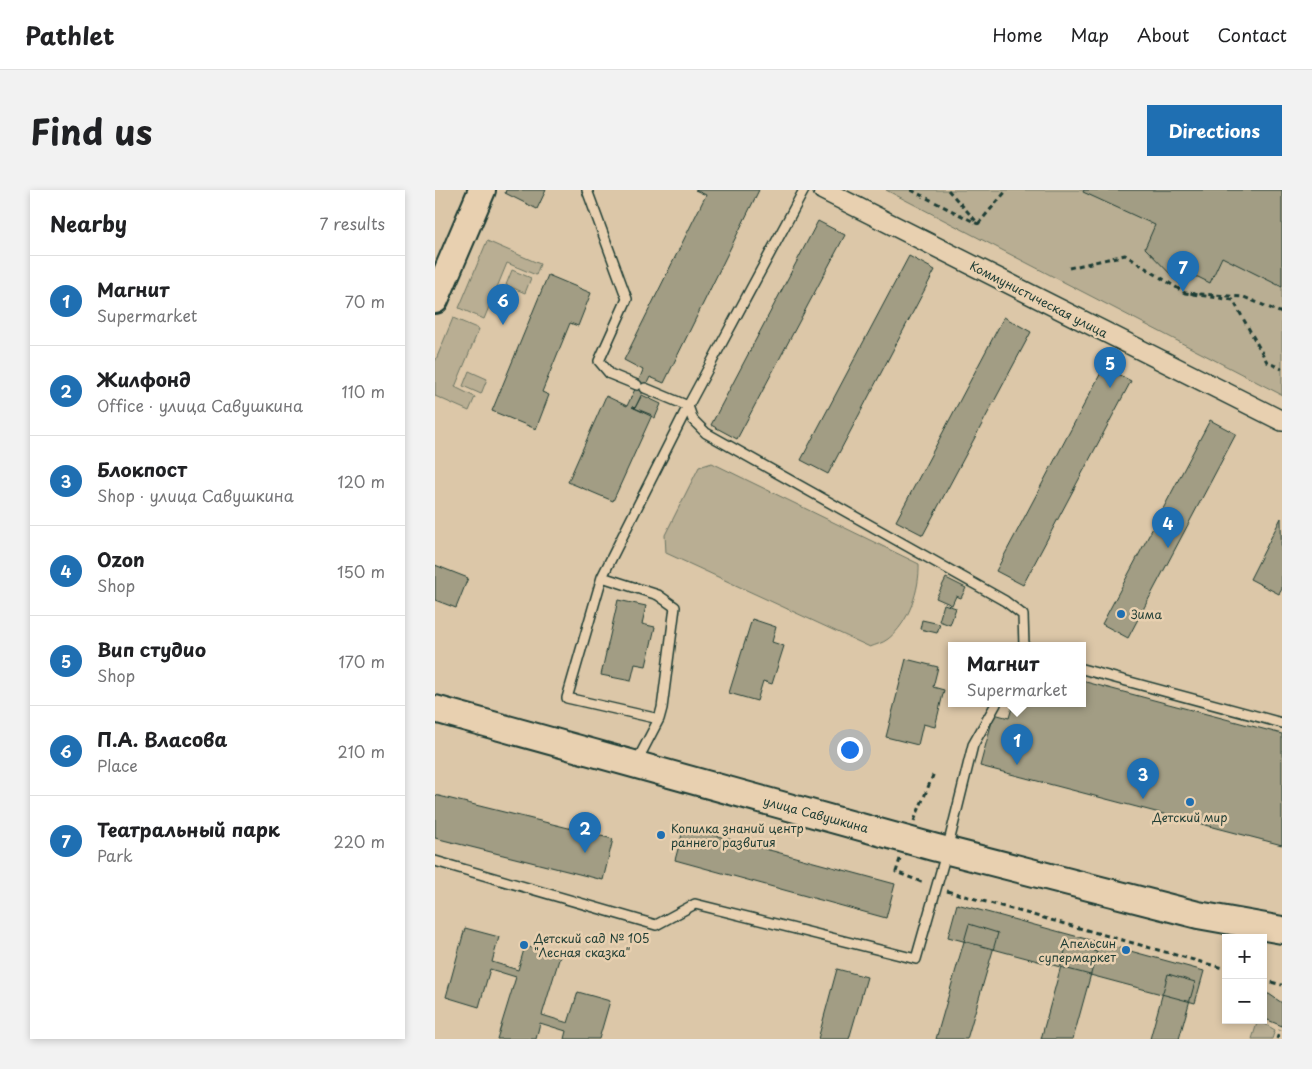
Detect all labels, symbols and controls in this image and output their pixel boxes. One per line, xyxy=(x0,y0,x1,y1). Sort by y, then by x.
text: Pathlet xyxy=(25,17,115,53)
text: Home xyxy=(992,21,1042,48)
text: Map xyxy=(1070,21,1109,48)
text: About xyxy=(1137,21,1189,48)
text: Contact xyxy=(1217,21,1287,48)
text: Find us xyxy=(30,104,152,157)
button: Directions xyxy=(1147,105,1282,156)
text: Nearby xyxy=(50,207,127,239)
text: 7 results xyxy=(320,211,385,235)
pin: 7 xyxy=(1167,251,1199,292)
street label: Коммунистическая улица xyxy=(967,256,1111,342)
text: Магнит xyxy=(97,275,169,303)
pin: 6 xyxy=(487,284,519,325)
text: 1 xyxy=(62,289,70,313)
text: 70 m xyxy=(345,289,385,313)
text: Supermarket xyxy=(97,303,197,327)
pin: 5 xyxy=(1094,347,1126,388)
text: Жилфонд xyxy=(97,365,191,393)
text: 2 xyxy=(60,379,72,403)
text: 110 m xyxy=(342,379,385,403)
text: Office · улица Савушкина xyxy=(97,393,303,417)
text: Блокпост xyxy=(97,455,187,483)
text: 3 xyxy=(61,469,71,493)
text: 120 m xyxy=(338,469,385,493)
text: Shop · улица Савушкина xyxy=(97,483,294,507)
pin: 4 xyxy=(1152,507,1184,548)
text: Ozon xyxy=(97,545,145,573)
text: 4 xyxy=(61,559,71,583)
text: 150 m xyxy=(337,559,385,583)
text: Shop xyxy=(97,573,135,597)
place label: Зима xyxy=(1131,605,1163,623)
marker: Зима xyxy=(1115,608,1127,620)
text: Вип студио xyxy=(97,635,206,663)
popup xyxy=(948,642,1086,707)
text: 5 xyxy=(61,649,71,673)
text: 170 m xyxy=(339,649,385,673)
text: Магнит xyxy=(967,649,1039,677)
text: Shop xyxy=(97,663,135,687)
text: Supermarket xyxy=(967,677,1067,701)
pin: 1 xyxy=(1001,724,1033,765)
text: П.А. Власова xyxy=(97,725,227,753)
your location xyxy=(837,737,863,763)
text: 6 xyxy=(60,739,72,763)
text: 210 m xyxy=(337,739,385,763)
text: Place xyxy=(97,753,138,777)
pin: 3 xyxy=(1127,758,1159,799)
street label: улица Савушкина xyxy=(761,791,871,837)
marker: Детский мир xyxy=(1184,796,1196,808)
place label: Детский мир xyxy=(1152,808,1227,826)
pin: 2 xyxy=(569,812,601,853)
text: Театральный парк xyxy=(97,815,280,843)
place label: Копилка знаний центр раннего развития xyxy=(671,819,804,851)
text: 7 xyxy=(61,829,71,853)
text: 220 m xyxy=(334,829,385,853)
marker: Копилка знаний центр раннего развития xyxy=(655,829,667,841)
text: Park xyxy=(97,843,133,867)
place label: Детский сад № 105 "Лесная сказка" xyxy=(533,929,650,961)
place label: Апельсин супермаркет xyxy=(1038,934,1116,966)
map controls xyxy=(1222,934,1267,1024)
button: + xyxy=(1222,934,1267,979)
marker: Детский сад № 105 "Лесная сказка" xyxy=(518,939,530,951)
marker: Апельсин супермаркет xyxy=(1120,944,1132,956)
button: − xyxy=(1222,979,1267,1024)

